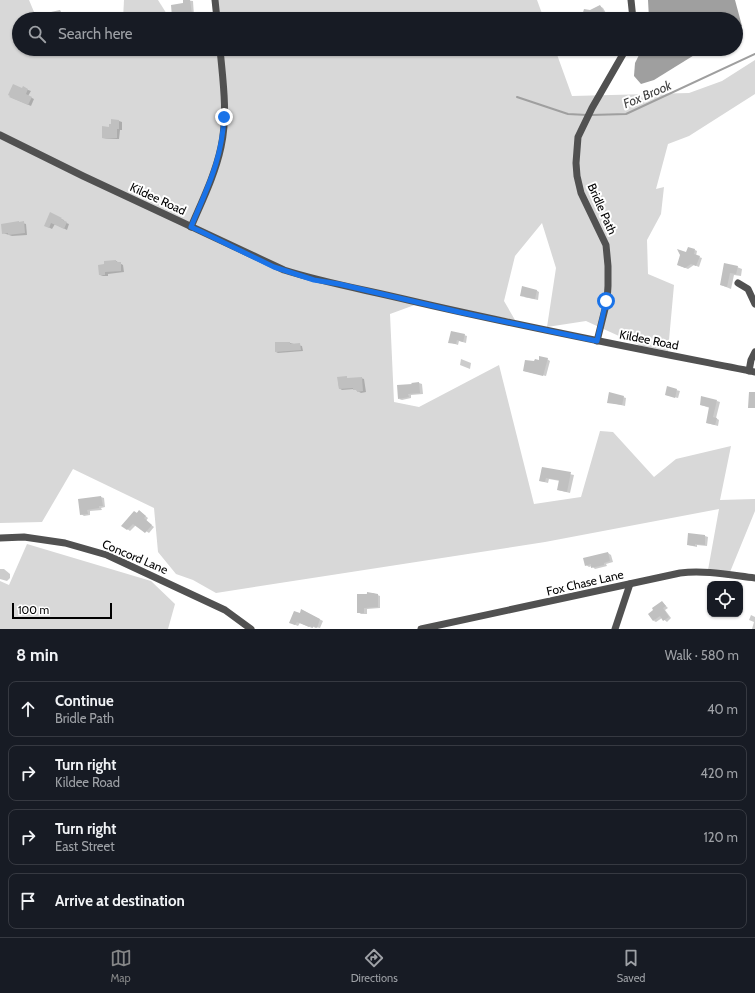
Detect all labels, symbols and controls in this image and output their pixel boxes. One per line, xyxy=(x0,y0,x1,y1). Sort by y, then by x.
search box xyxy=(12,12,743,56)
icon: search xyxy=(26,23,48,45)
text: Search here xyxy=(58,25,133,43)
water label: Fox Brook xyxy=(620,77,674,111)
route end xyxy=(215,108,233,126)
street label: Kildee Road xyxy=(128,179,189,218)
street label: Bridle Path xyxy=(585,181,620,237)
route start xyxy=(597,292,615,310)
street label: Kildee Road xyxy=(618,326,680,353)
street label: Concord Lane xyxy=(100,536,170,577)
street label: Fox Chase Lane xyxy=(545,566,625,599)
map controls xyxy=(707,581,743,617)
button: locate xyxy=(707,581,743,617)
scale bar xyxy=(12,601,112,620)
text: 100 m xyxy=(18,603,49,617)
text: 8 min xyxy=(16,645,58,665)
text: Walk · 580 m xyxy=(665,647,739,663)
text: Continue xyxy=(55,692,114,710)
icon: ahead xyxy=(17,698,39,720)
text: 40 m xyxy=(707,701,738,717)
text: Bridle Path xyxy=(55,710,114,726)
text: Turn right xyxy=(55,756,116,774)
icon: right xyxy=(17,762,39,784)
text: 420 m xyxy=(700,765,738,781)
text: Kildee Road xyxy=(55,774,120,790)
text: Turn right xyxy=(55,820,116,838)
icon: right xyxy=(17,826,39,848)
text: 120 m xyxy=(704,829,738,845)
text: East Street xyxy=(55,838,115,854)
icon: arrive xyxy=(17,890,39,912)
text: Arrive at destination xyxy=(55,892,185,910)
tab: Map xyxy=(110,947,132,985)
tab: Directions xyxy=(351,947,398,985)
tab: Saved xyxy=(617,947,645,985)

